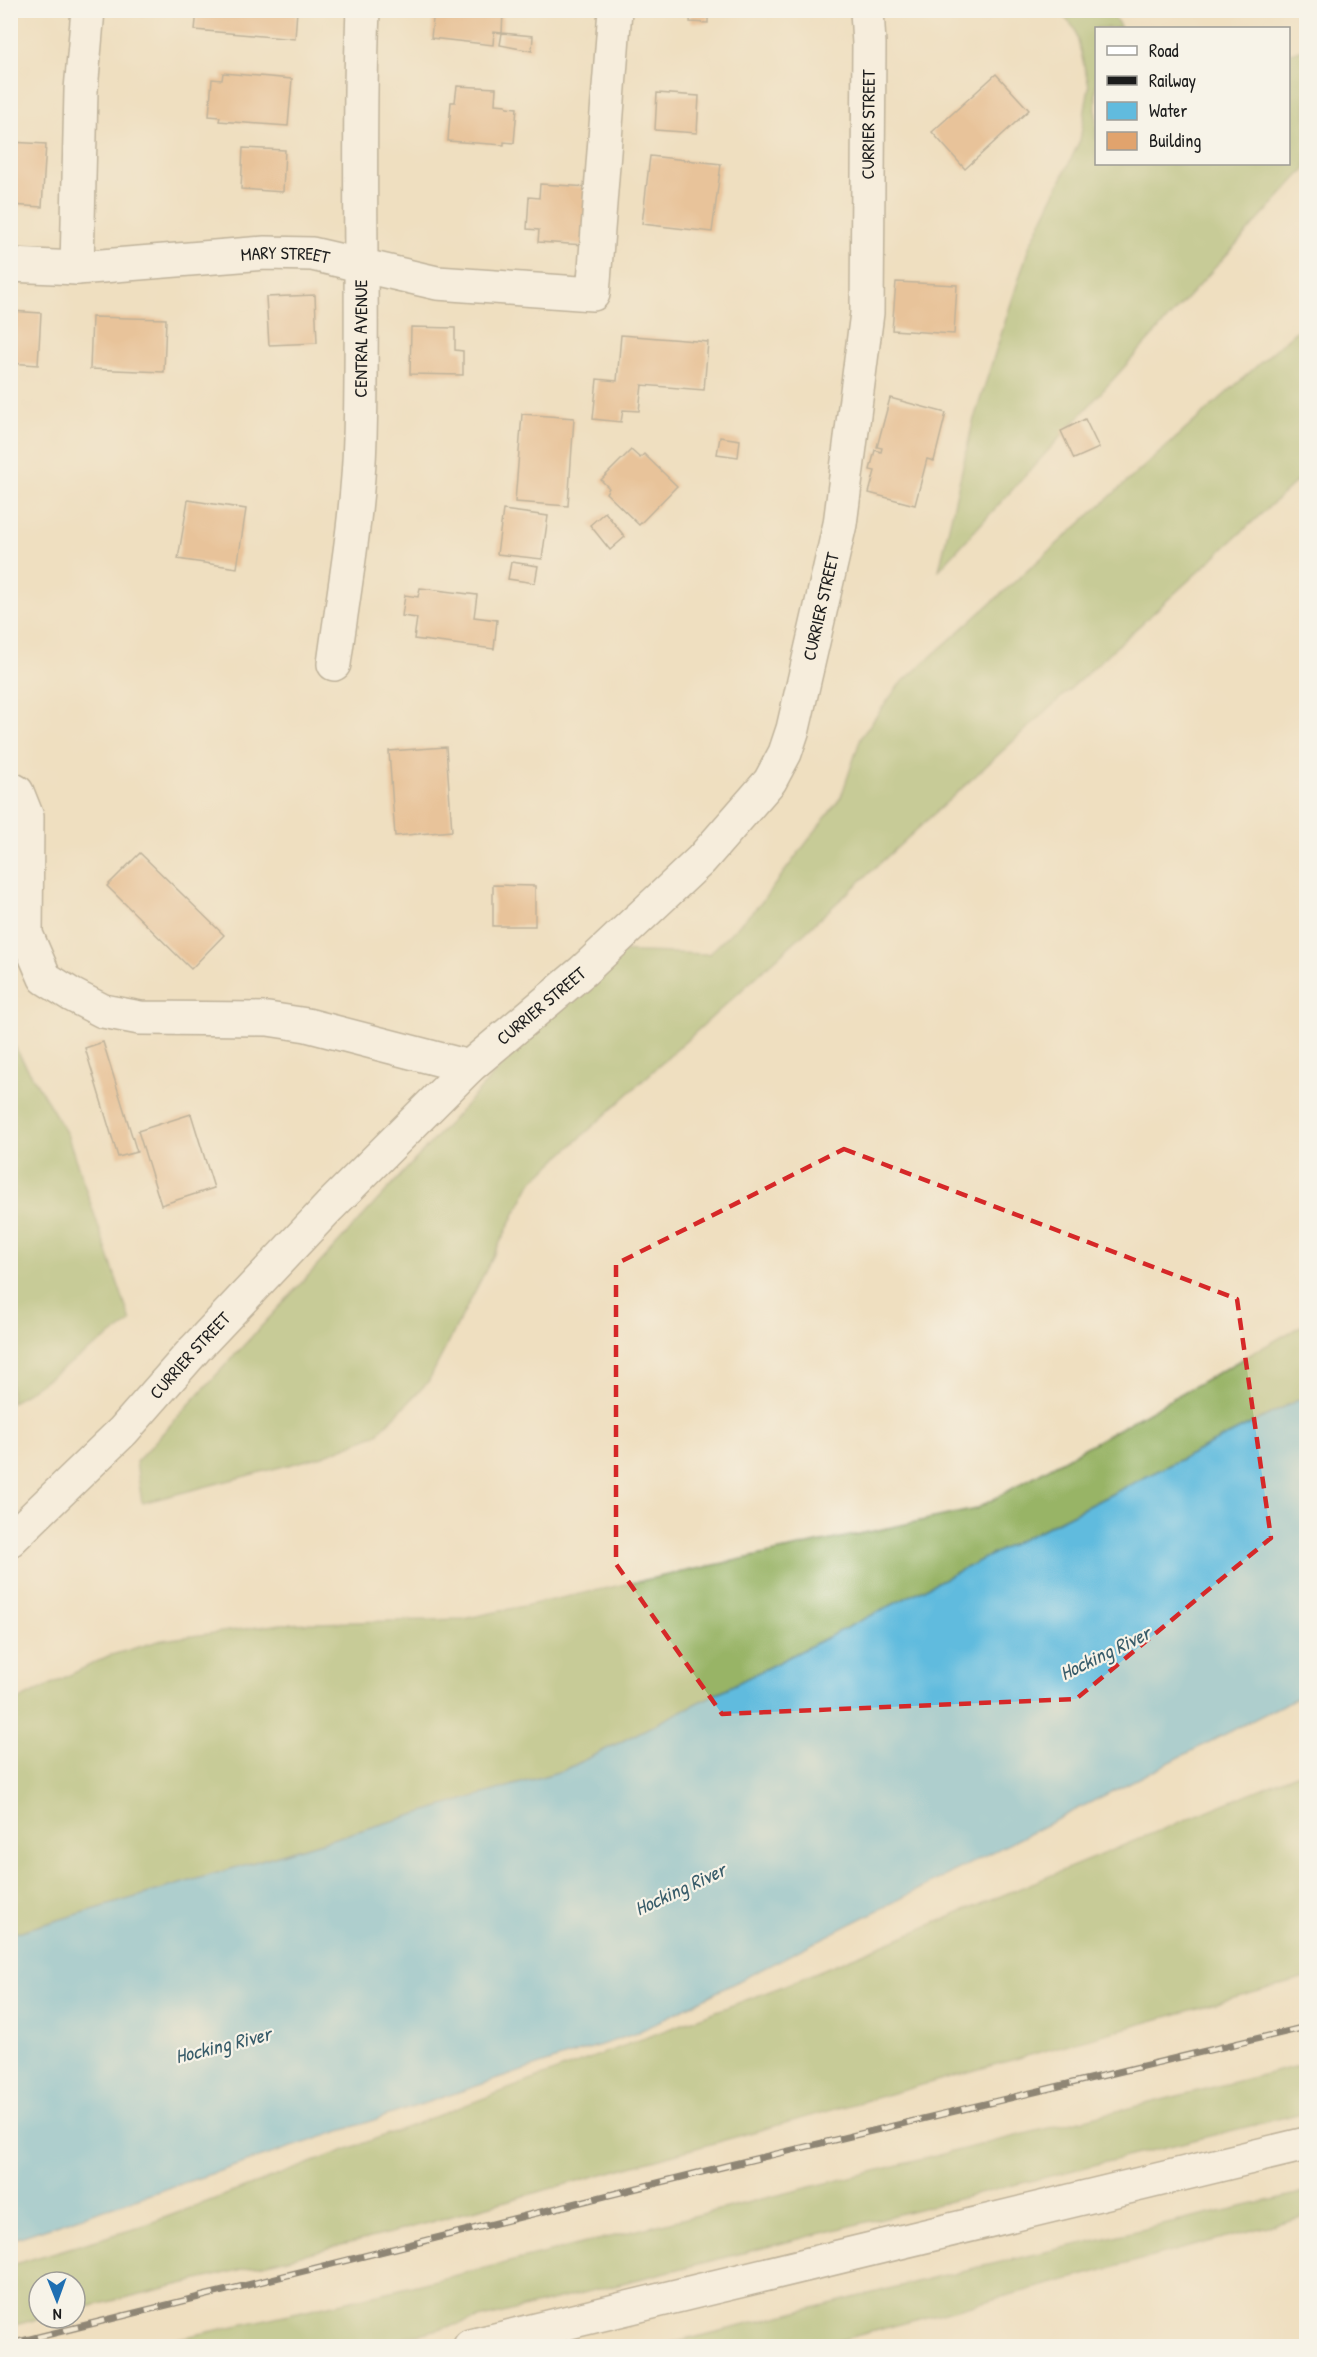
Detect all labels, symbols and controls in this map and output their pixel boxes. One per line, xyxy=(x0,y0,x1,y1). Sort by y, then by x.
legend xyxy=(1095,27,1290,165)
text: Road xyxy=(1149,38,1179,63)
text: Railway xyxy=(1149,68,1196,93)
street label: CURRIER STREET xyxy=(855,69,881,179)
text: Water xyxy=(1149,98,1187,123)
text: Building xyxy=(1149,128,1201,153)
street label: MARY STREET xyxy=(240,240,333,270)
street label: CENTRAL AVENUE xyxy=(348,280,373,398)
street label: CURRIER STREET xyxy=(796,549,845,663)
street label: CURRIER STREET xyxy=(491,960,592,1051)
street label: CURRIER STREET xyxy=(144,1306,236,1404)
water label: Hocking River xyxy=(1055,1618,1157,1687)
water label: Hocking River xyxy=(630,1855,732,1922)
water label: Hocking River xyxy=(172,2019,276,2070)
north arrow xyxy=(27,2270,87,2330)
text: N xyxy=(52,2304,62,2326)

